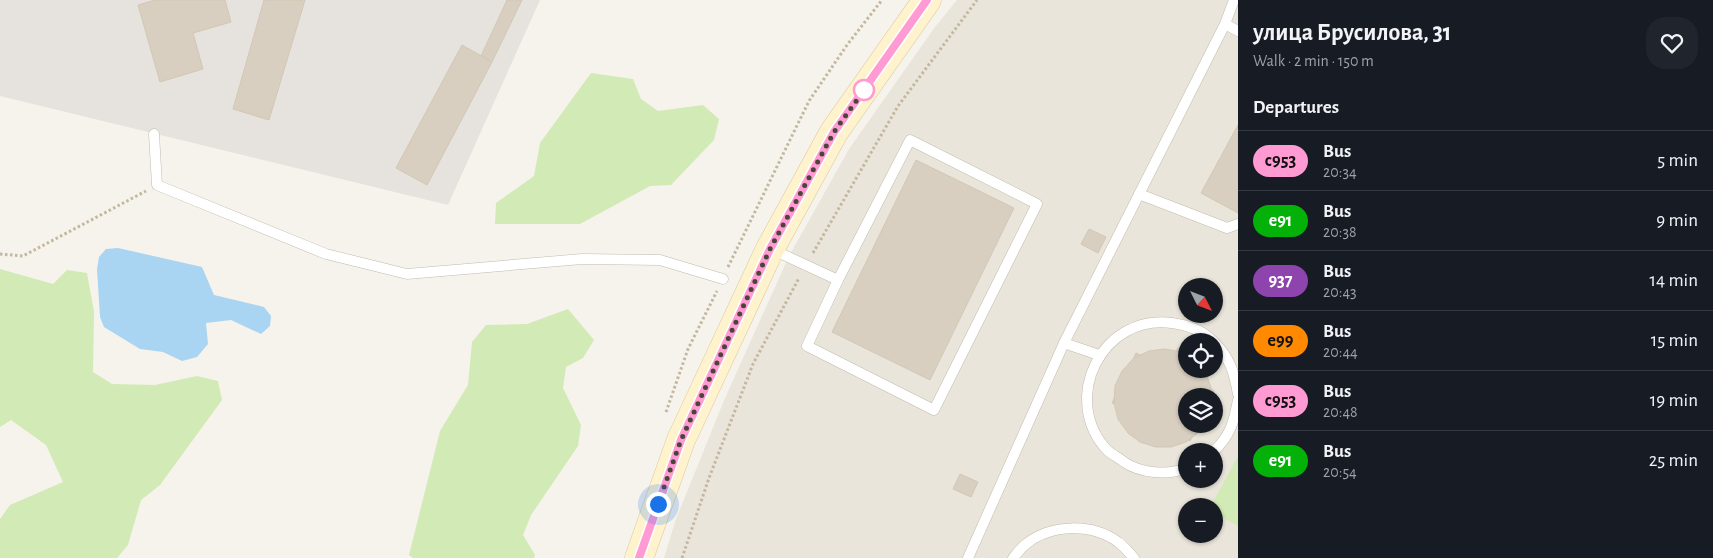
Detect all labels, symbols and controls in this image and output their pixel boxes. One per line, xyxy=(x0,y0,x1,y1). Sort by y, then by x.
button: heart xyxy=(1646,17,1698,69)
text: улица Брусилова, 31 xyxy=(1253,21,1451,45)
text: Walk · 2 min · 150 m xyxy=(1253,53,1374,69)
unlabelled marker xyxy=(853,79,875,101)
text: Departures xyxy=(1253,98,1339,117)
text: Bus xyxy=(1323,142,1351,161)
text: 5 min xyxy=(1657,151,1698,170)
text: с953 xyxy=(1265,152,1296,170)
text: 20:34 xyxy=(1323,164,1357,180)
text: Bus xyxy=(1323,202,1351,221)
text: 9 min xyxy=(1656,211,1698,230)
text: е91 xyxy=(1269,212,1292,230)
text: 20:38 xyxy=(1323,224,1357,240)
text: Bus xyxy=(1323,262,1351,281)
text: 14 min xyxy=(1650,271,1698,290)
text: 937 xyxy=(1268,272,1293,290)
north arrow xyxy=(1178,278,1222,322)
map controls xyxy=(1178,278,1223,543)
text: 20:43 xyxy=(1323,284,1357,300)
text: Bus xyxy=(1323,322,1351,341)
text: 15 min xyxy=(1651,331,1698,350)
text: е99 xyxy=(1268,332,1293,350)
button: locate xyxy=(1178,333,1223,378)
text: 20:44 xyxy=(1323,344,1358,360)
text: Bus xyxy=(1323,382,1351,401)
button: layers xyxy=(1178,388,1223,433)
text: 19 min xyxy=(1650,391,1698,410)
text: с953 xyxy=(1265,392,1296,410)
text: 20:48 xyxy=(1323,404,1358,420)
text: Bus xyxy=(1323,442,1351,461)
button: + xyxy=(1178,443,1223,488)
text: 25 min xyxy=(1649,451,1698,470)
text: е91 xyxy=(1269,452,1292,470)
text: 20:54 xyxy=(1323,464,1357,480)
your location xyxy=(646,492,671,517)
button: − xyxy=(1178,498,1223,543)

